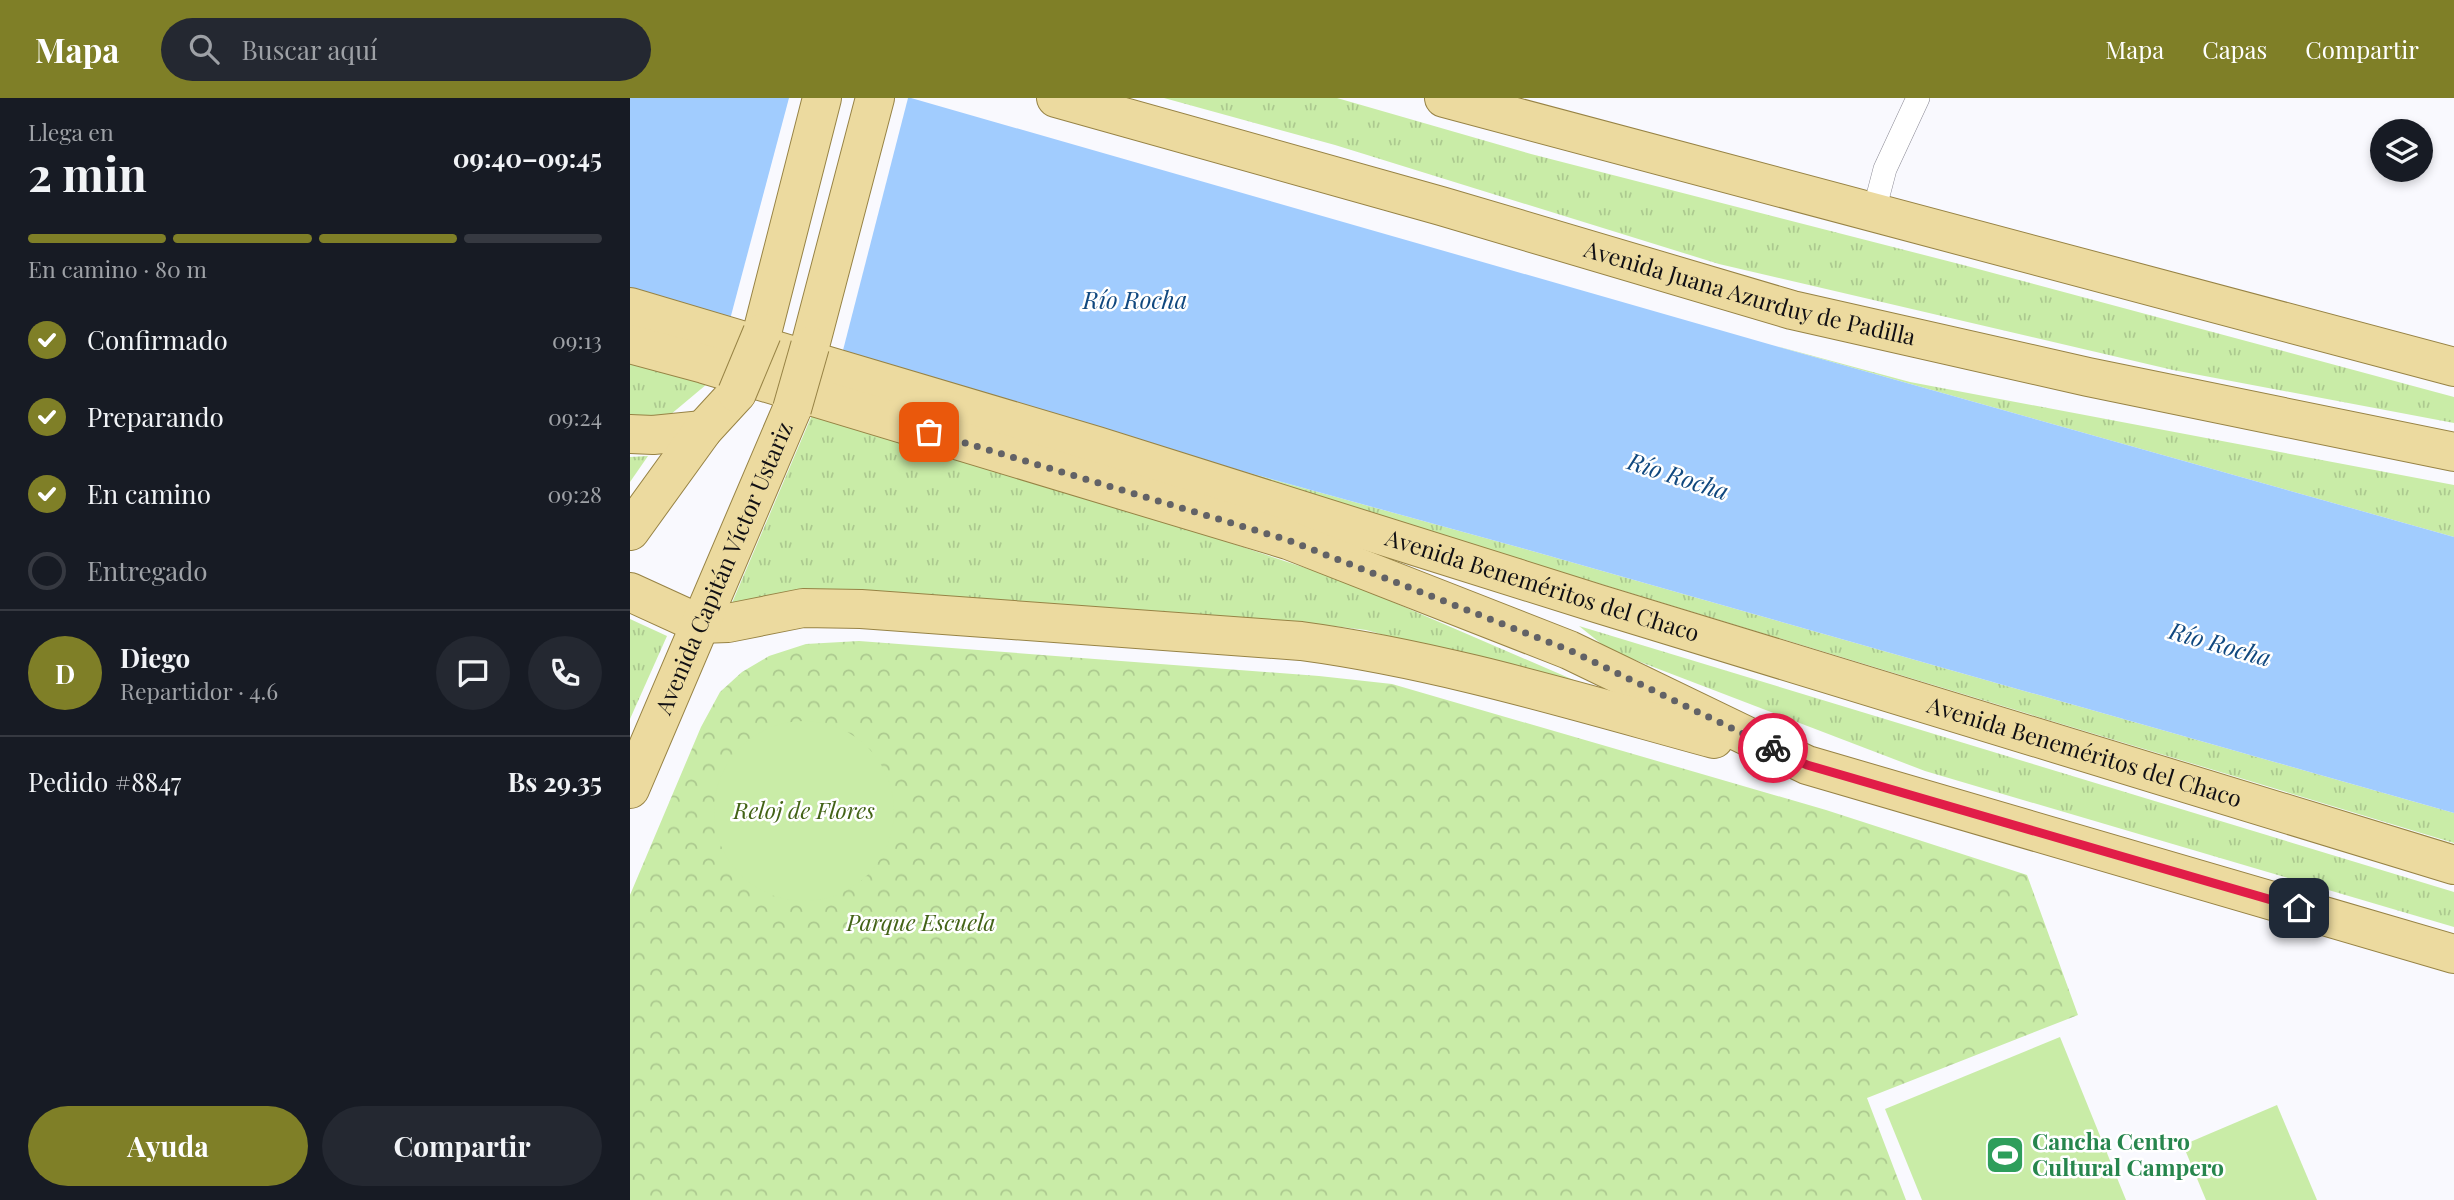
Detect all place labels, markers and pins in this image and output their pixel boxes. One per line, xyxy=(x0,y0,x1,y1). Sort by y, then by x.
pin xyxy=(899,402,959,462)
pin xyxy=(2269,878,2329,938)
place label: Cancha Centro Cultural Campero xyxy=(2032,1125,2224,1182)
sports icon: Cancha Centro Cultural Campero xyxy=(1984,1134,2026,1176)

